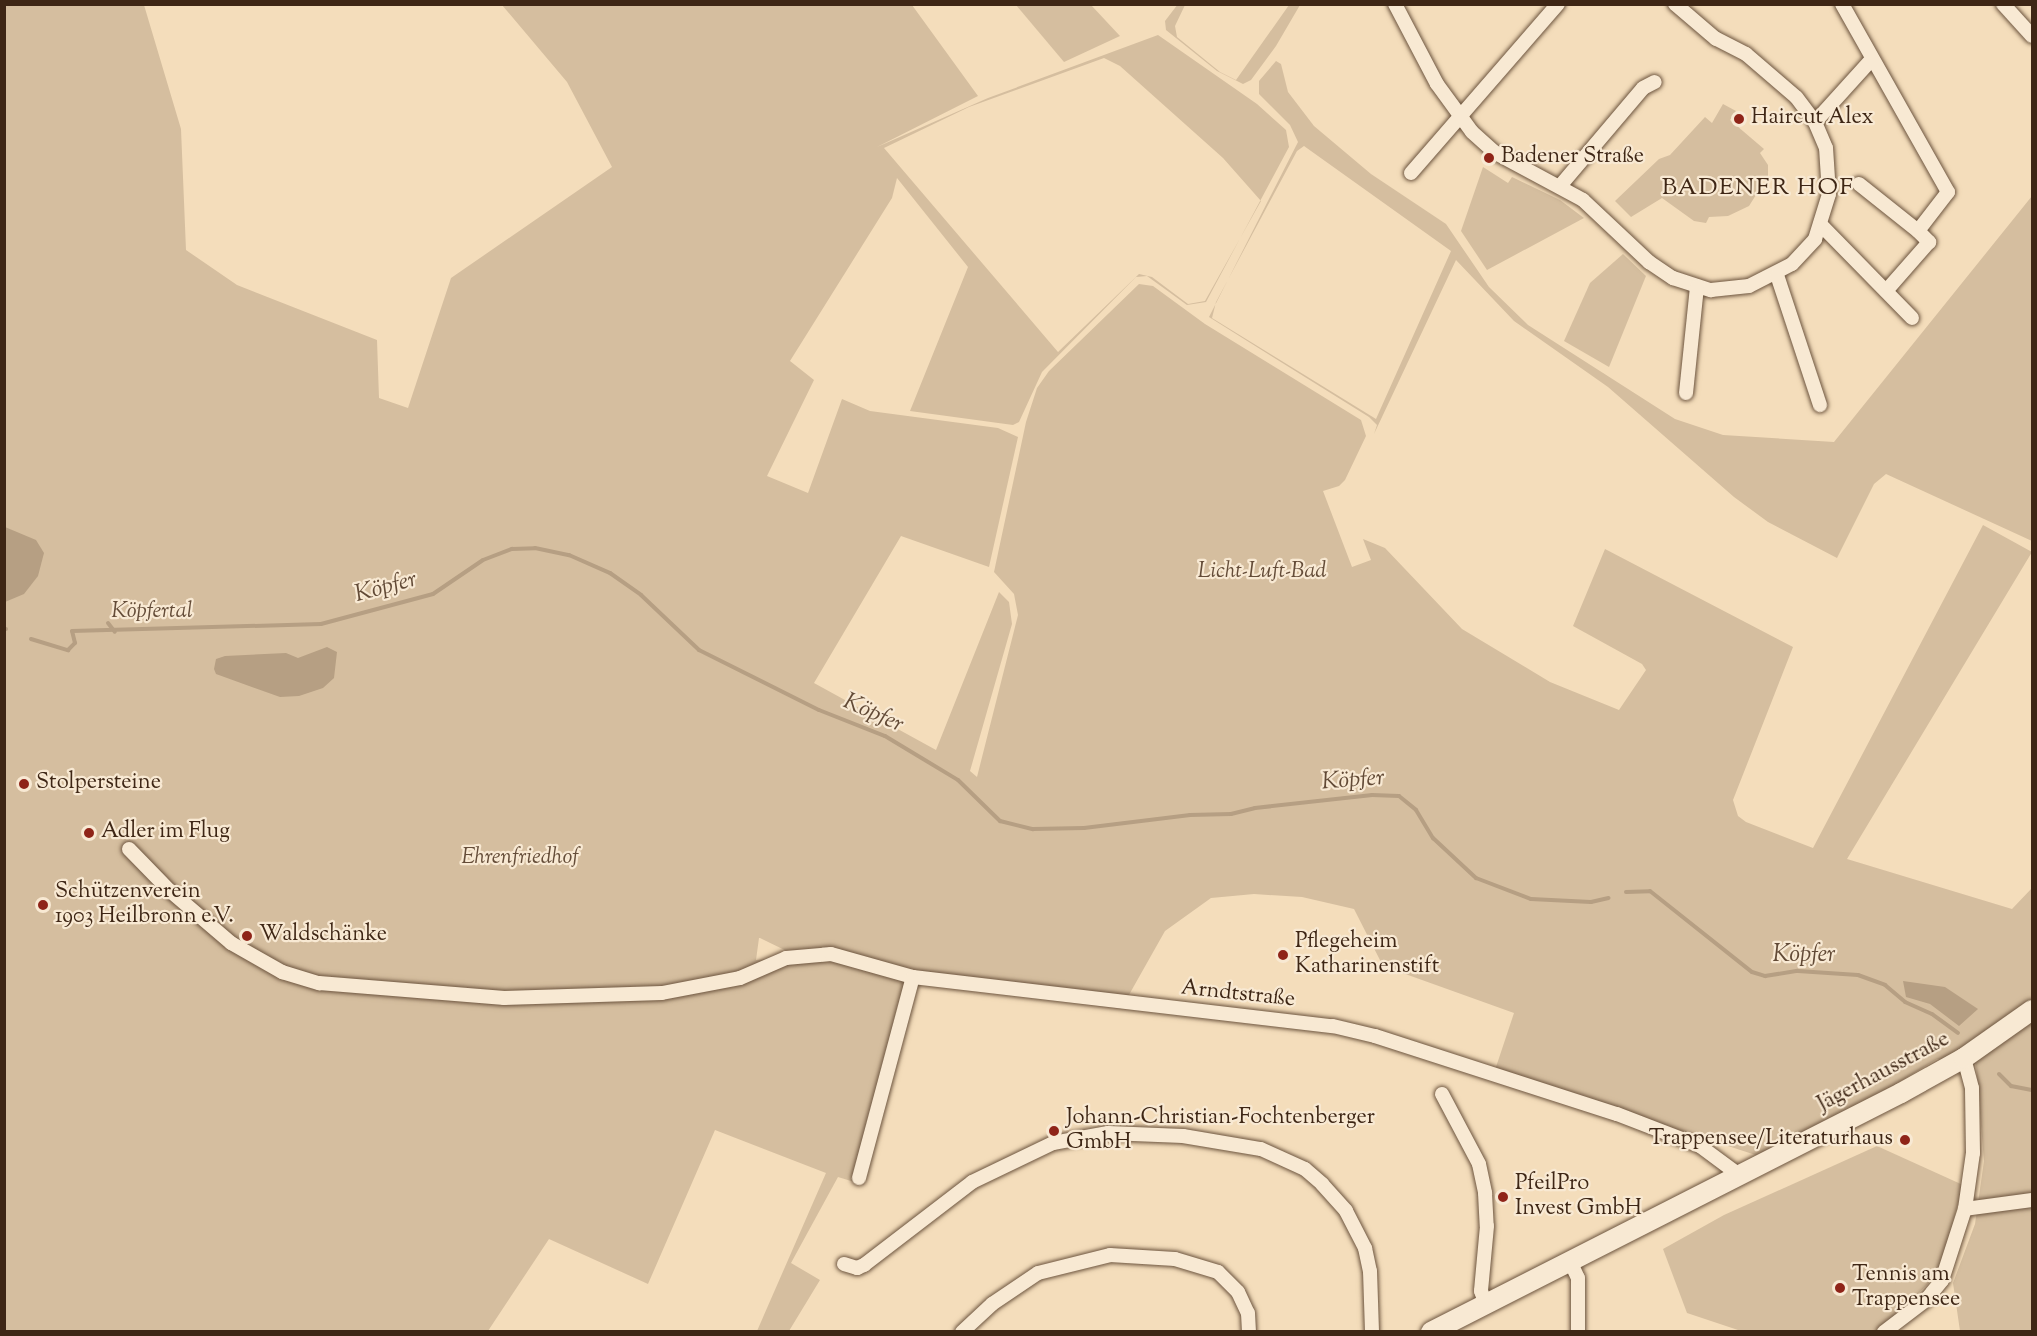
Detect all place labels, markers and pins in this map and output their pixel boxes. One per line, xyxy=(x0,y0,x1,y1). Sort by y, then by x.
place label: Haircut Alex xyxy=(1751,106,1874,132)
marker: Haircut Alex xyxy=(1732,112,1746,126)
place label: Badener Straße xyxy=(1501,145,1644,171)
marker: Badener Straße xyxy=(1482,151,1496,165)
place label: Stolpersteine xyxy=(36,771,161,797)
marker: Stolpersteine xyxy=(17,777,31,791)
place label: Adler im Flug xyxy=(101,820,230,846)
marker: Adler im Flug xyxy=(82,826,96,840)
place label: Schützenverein 1903 Heilbronn e.V. xyxy=(55,879,234,930)
marker: Schützenverein 1903 Heilbronn e.V. xyxy=(36,898,50,912)
place label: Waldschänke xyxy=(259,923,387,949)
marker: Waldschänke xyxy=(240,929,254,943)
place label: Pflegeheim Katharinenstift xyxy=(1295,929,1439,980)
marker: Pflegeheim Katharinenstift xyxy=(1276,948,1290,962)
place label: Johann-Christian-Fochtenberger GmbH xyxy=(1066,1105,1375,1156)
marker: Johann-Christian-Fochtenberger GmbH xyxy=(1047,1124,1061,1138)
place label: Trappensee/Literaturhaus xyxy=(1649,1127,1893,1153)
marker: Trappensee/Literaturhaus xyxy=(1898,1133,1912,1147)
place label: PfeilPro Invest GmbH xyxy=(1515,1171,1642,1222)
marker: PfeilPro Invest GmbH xyxy=(1496,1190,1510,1204)
place label: Tennis am Trappensee xyxy=(1852,1262,1960,1314)
marker: Tennis am Trappensee xyxy=(1833,1281,1847,1295)

